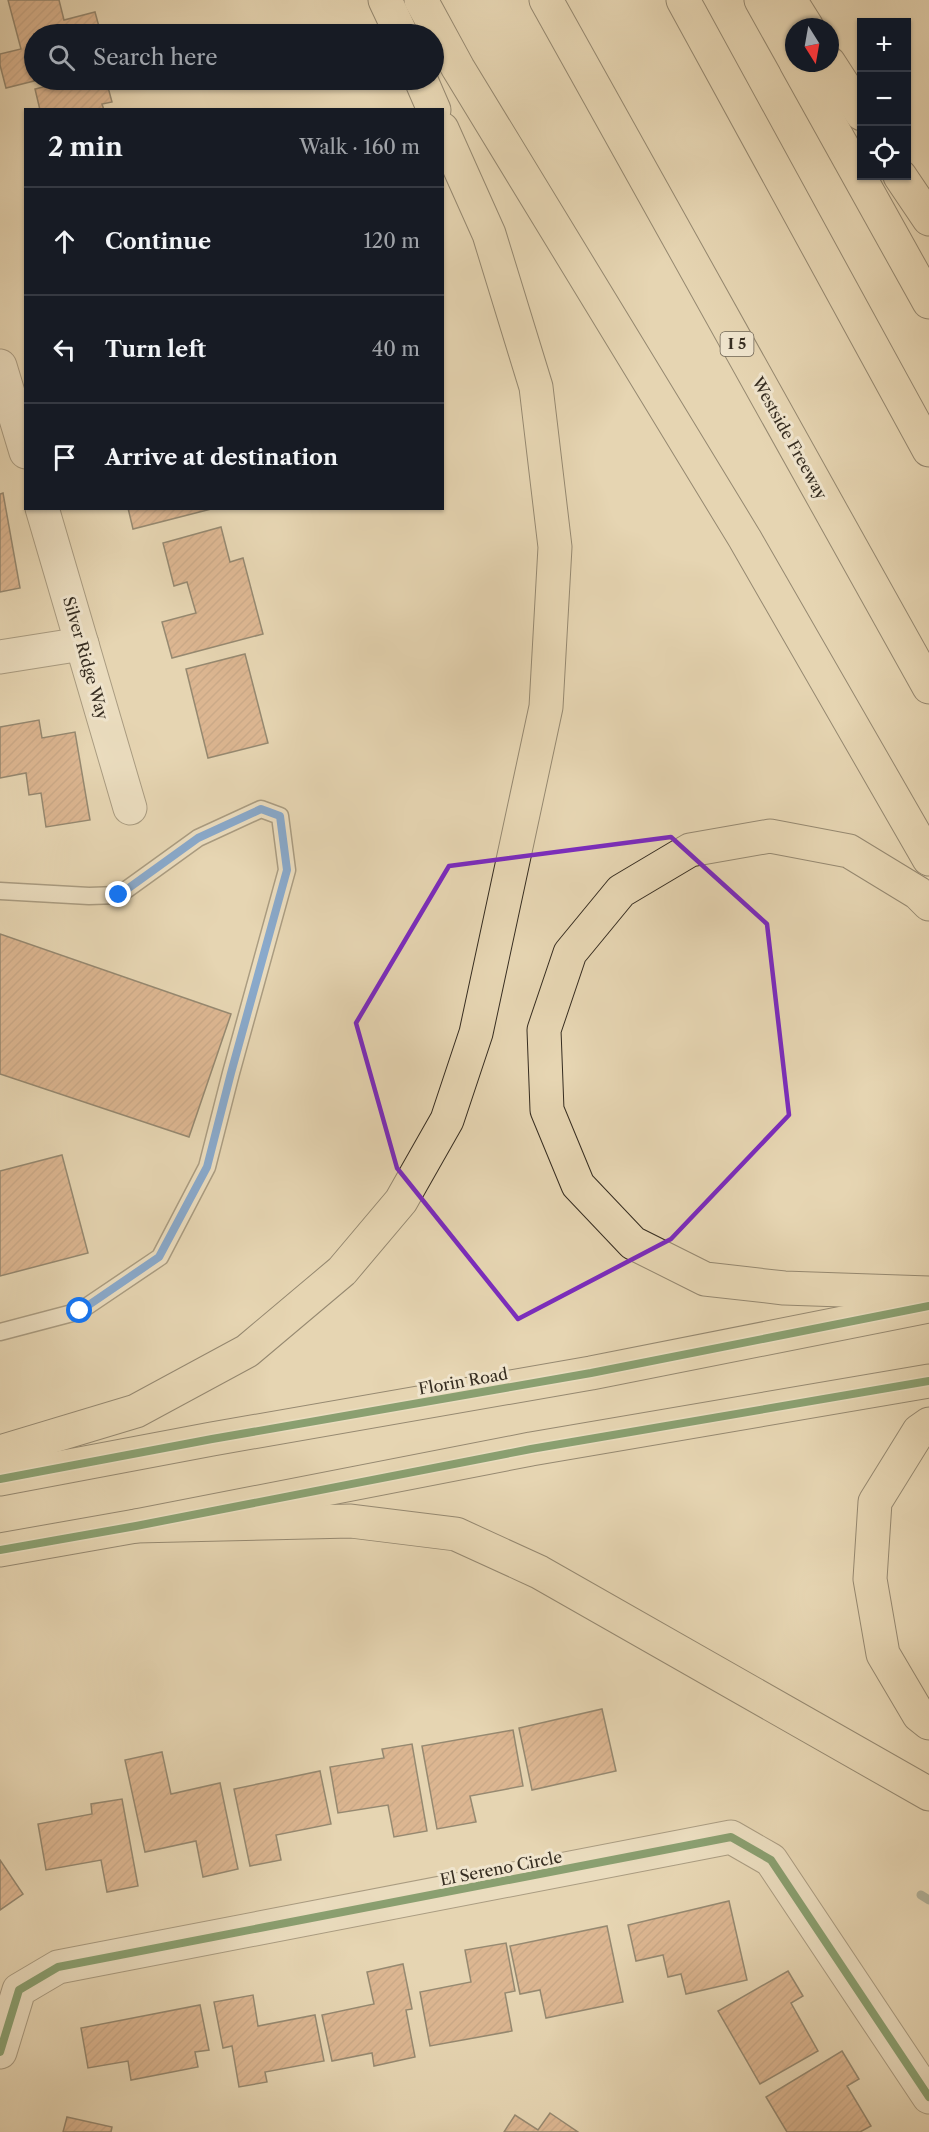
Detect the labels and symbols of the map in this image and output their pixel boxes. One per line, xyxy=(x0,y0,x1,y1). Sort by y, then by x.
north arrow xyxy=(785,18,839,72)
road number: I 5 xyxy=(720,332,754,356)
street label: Westside Freeway xyxy=(748,372,832,504)
street label: Silver Ridge Way xyxy=(59,594,113,723)
route end xyxy=(105,881,131,907)
route start xyxy=(66,1297,92,1323)
street label: Florin Road xyxy=(417,1363,509,1399)
street label: El Sereno Circle xyxy=(438,1846,564,1890)

